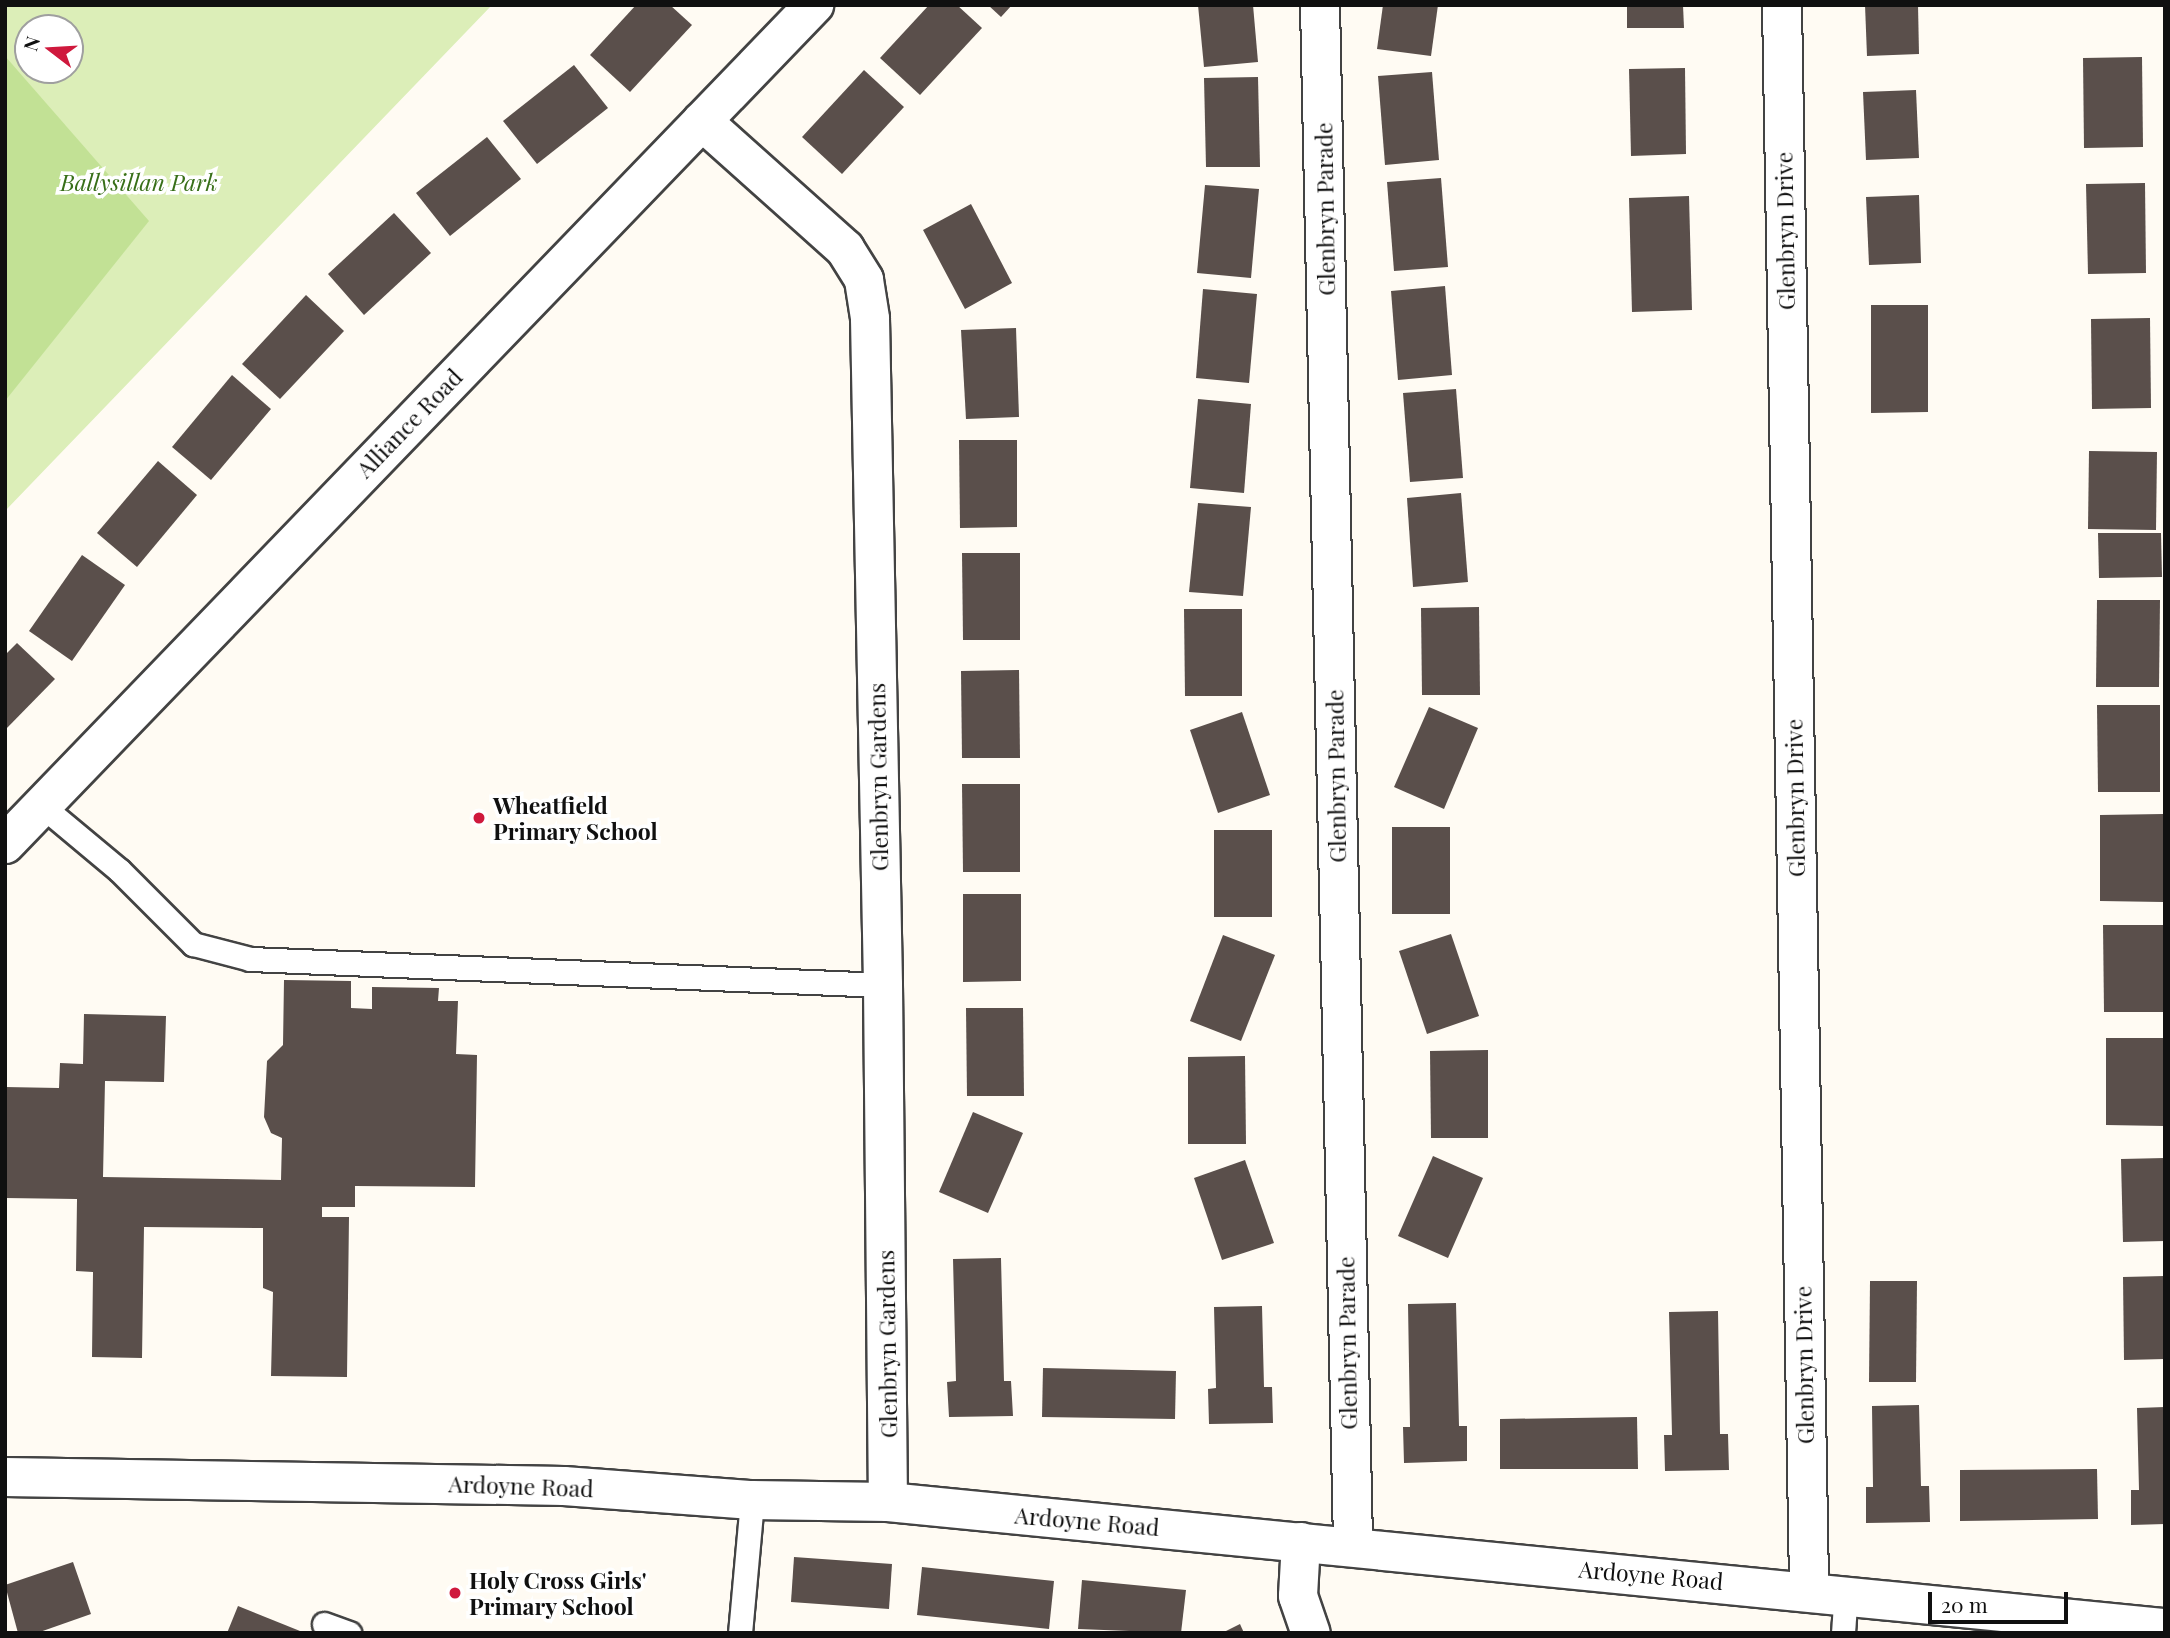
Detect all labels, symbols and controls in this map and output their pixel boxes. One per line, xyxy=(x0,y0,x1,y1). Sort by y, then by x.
north arrow xyxy=(14,14,84,84)
text: N xyxy=(16,33,45,54)
street label: Glenbryn Parade xyxy=(1310,122,1340,296)
street label: Glenbryn Drive xyxy=(1770,152,1800,310)
park label: Ballysillan Park xyxy=(60,168,218,196)
street label: Alliance Road xyxy=(350,363,468,483)
street label: Glenbryn Gardens xyxy=(863,683,893,871)
street label: Glenbryn Parade xyxy=(1321,689,1351,863)
street label: Glenbryn Drive xyxy=(1780,719,1810,877)
place label: Wheatfield Primary School xyxy=(493,791,658,845)
marker: Wheatfield Primary School xyxy=(471,810,487,826)
street label: Glenbryn Gardens xyxy=(872,1250,902,1438)
street label: Glenbryn Parade xyxy=(1332,1256,1362,1430)
street label: Glenbryn Drive xyxy=(1789,1286,1819,1444)
street label: Ardoyne Road xyxy=(448,1470,594,1502)
street label: Ardoyne Road xyxy=(1014,1501,1160,1541)
street label: Ardoyne Road xyxy=(1578,1555,1724,1595)
place label: Holy Cross Girls' Primary School xyxy=(469,1566,647,1620)
scale bar xyxy=(1932,1578,2072,1622)
marker: Holy Cross Girls' Primary School xyxy=(447,1585,463,1601)
text: 20 m xyxy=(1941,1590,1988,1618)

